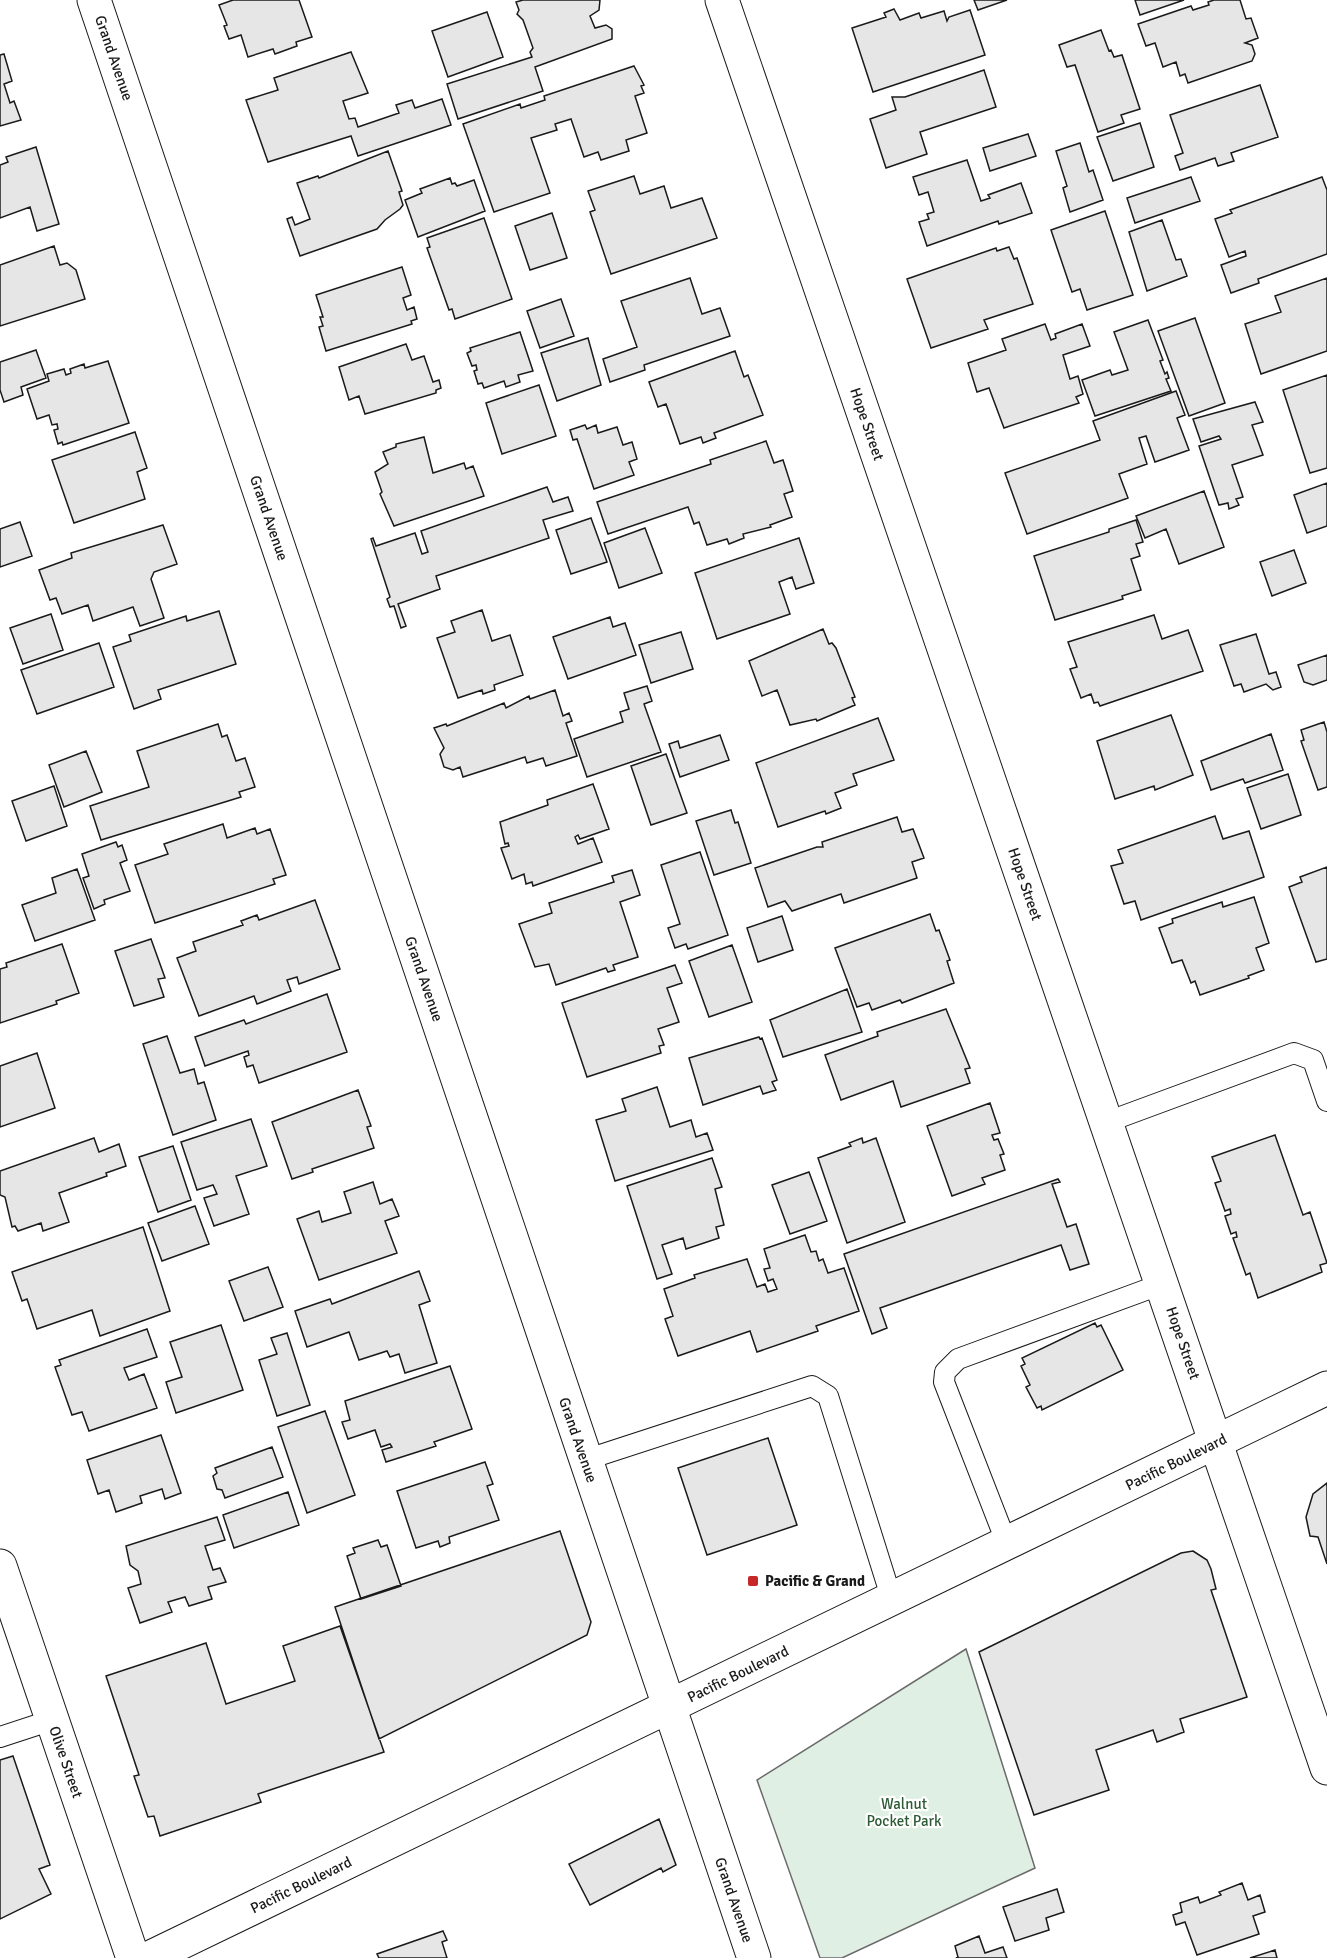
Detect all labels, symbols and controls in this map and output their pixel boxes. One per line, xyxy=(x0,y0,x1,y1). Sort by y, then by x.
street label: Grand Avenue xyxy=(91,13,137,103)
street label: Hope Street xyxy=(846,385,888,463)
street label: Grand Avenue xyxy=(246,473,292,563)
street label: Hope Street xyxy=(1004,845,1046,923)
street label: Grand Avenue xyxy=(401,934,447,1024)
street label: Hope Street xyxy=(1162,1304,1204,1382)
street label: Grand Avenue xyxy=(555,1395,601,1485)
street label: Pacific Boulevard xyxy=(1122,1430,1230,1494)
place label: Pacific & Grand xyxy=(765,1572,865,1590)
marker: Pacific & Grand xyxy=(746,1574,760,1588)
street label: Pacific Boulevard xyxy=(684,1642,792,1706)
street label: Olive Street xyxy=(45,1724,87,1800)
park label: Walnut Pocket Park xyxy=(866,1795,942,1830)
street label: Pacific Boulevard xyxy=(247,1853,355,1917)
street label: Grand Avenue xyxy=(711,1855,757,1945)

